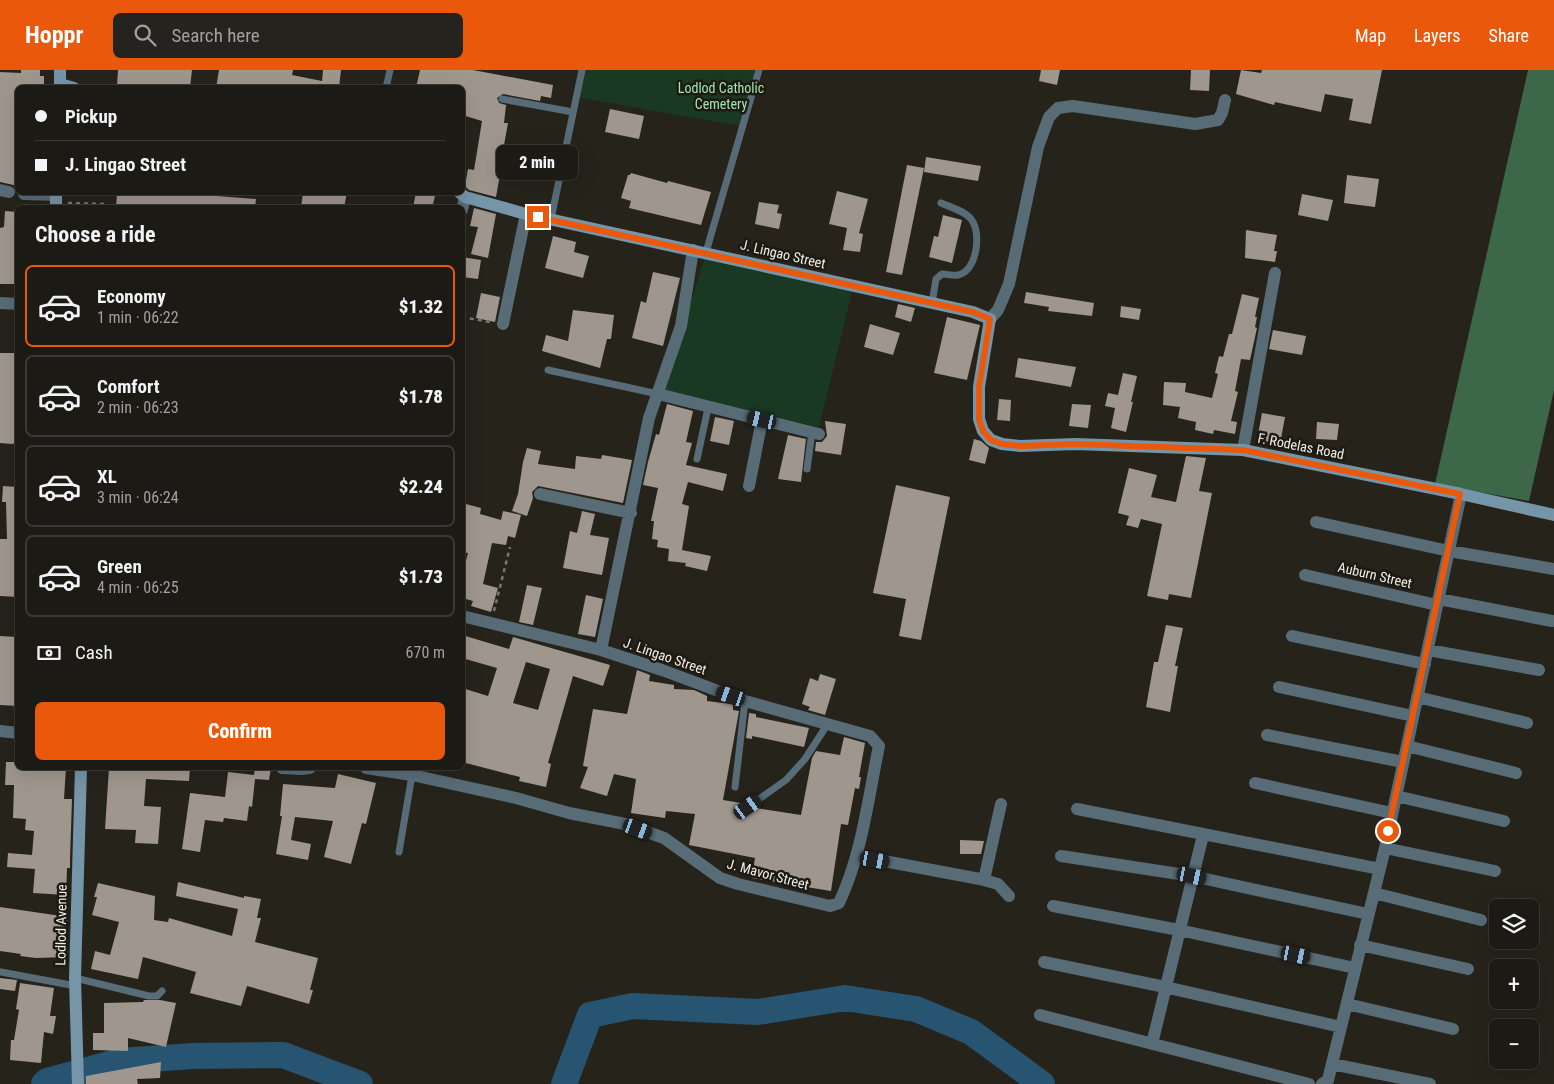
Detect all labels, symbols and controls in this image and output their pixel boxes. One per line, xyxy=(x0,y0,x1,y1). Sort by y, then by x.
search box xyxy=(113,13,463,58)
text: Hoppr xyxy=(25,21,83,49)
icon: search xyxy=(131,21,159,49)
text: Search here xyxy=(171,24,260,47)
text: Map xyxy=(1355,25,1386,46)
text: Layers xyxy=(1414,25,1461,46)
text: Share xyxy=(1489,25,1529,46)
park label: Lodlod Catholic Cemetery xyxy=(678,80,764,112)
text: Pickup xyxy=(65,105,117,128)
callout: 2 min xyxy=(497,144,579,180)
text: J. Lingao Street xyxy=(65,153,186,176)
text: 2 min xyxy=(519,153,555,172)
route end xyxy=(527,206,549,228)
text: Choose a ride xyxy=(35,222,156,247)
street label: J. Lingao Street xyxy=(739,236,827,272)
icon: car xyxy=(37,284,82,329)
text: Economy xyxy=(97,285,166,308)
text: $1.32 xyxy=(399,295,443,318)
text: 1 min · 06:22 xyxy=(97,308,179,327)
icon: car xyxy=(37,374,82,419)
text: Comfort xyxy=(97,375,160,398)
text: $1.78 xyxy=(399,385,443,408)
text: 2 min · 06:23 xyxy=(97,398,179,417)
car xyxy=(745,409,778,431)
street label: F. Rodelas Road xyxy=(1256,430,1346,462)
icon: car xyxy=(37,464,82,509)
text: XL xyxy=(97,465,117,488)
text: $2.24 xyxy=(399,475,443,498)
text: 3 min · 06:24 xyxy=(97,488,179,507)
icon: car xyxy=(37,554,82,599)
text: Green xyxy=(97,555,142,578)
street label: Auburn Street xyxy=(1336,559,1414,591)
text: $1.73 xyxy=(399,565,443,588)
text: 4 min · 06:25 xyxy=(97,578,179,597)
street label: J. Lingao Street xyxy=(621,634,709,678)
icon: cash xyxy=(35,639,63,667)
text: Cash xyxy=(75,641,113,664)
text: 670 m xyxy=(406,643,445,662)
car xyxy=(714,684,747,708)
button: Confirm xyxy=(35,702,445,760)
car xyxy=(731,792,764,822)
car xyxy=(621,817,654,841)
route start xyxy=(1377,820,1399,842)
car xyxy=(858,850,891,870)
street label: J. Mavor Street xyxy=(725,855,811,893)
car xyxy=(1175,866,1208,886)
street label: Lodlod Avenue xyxy=(52,884,70,966)
map controls xyxy=(1489,899,1539,1069)
button: layers xyxy=(1489,899,1539,949)
car xyxy=(1279,945,1312,965)
button: + xyxy=(1489,959,1539,1009)
button: − xyxy=(1489,1019,1539,1069)

